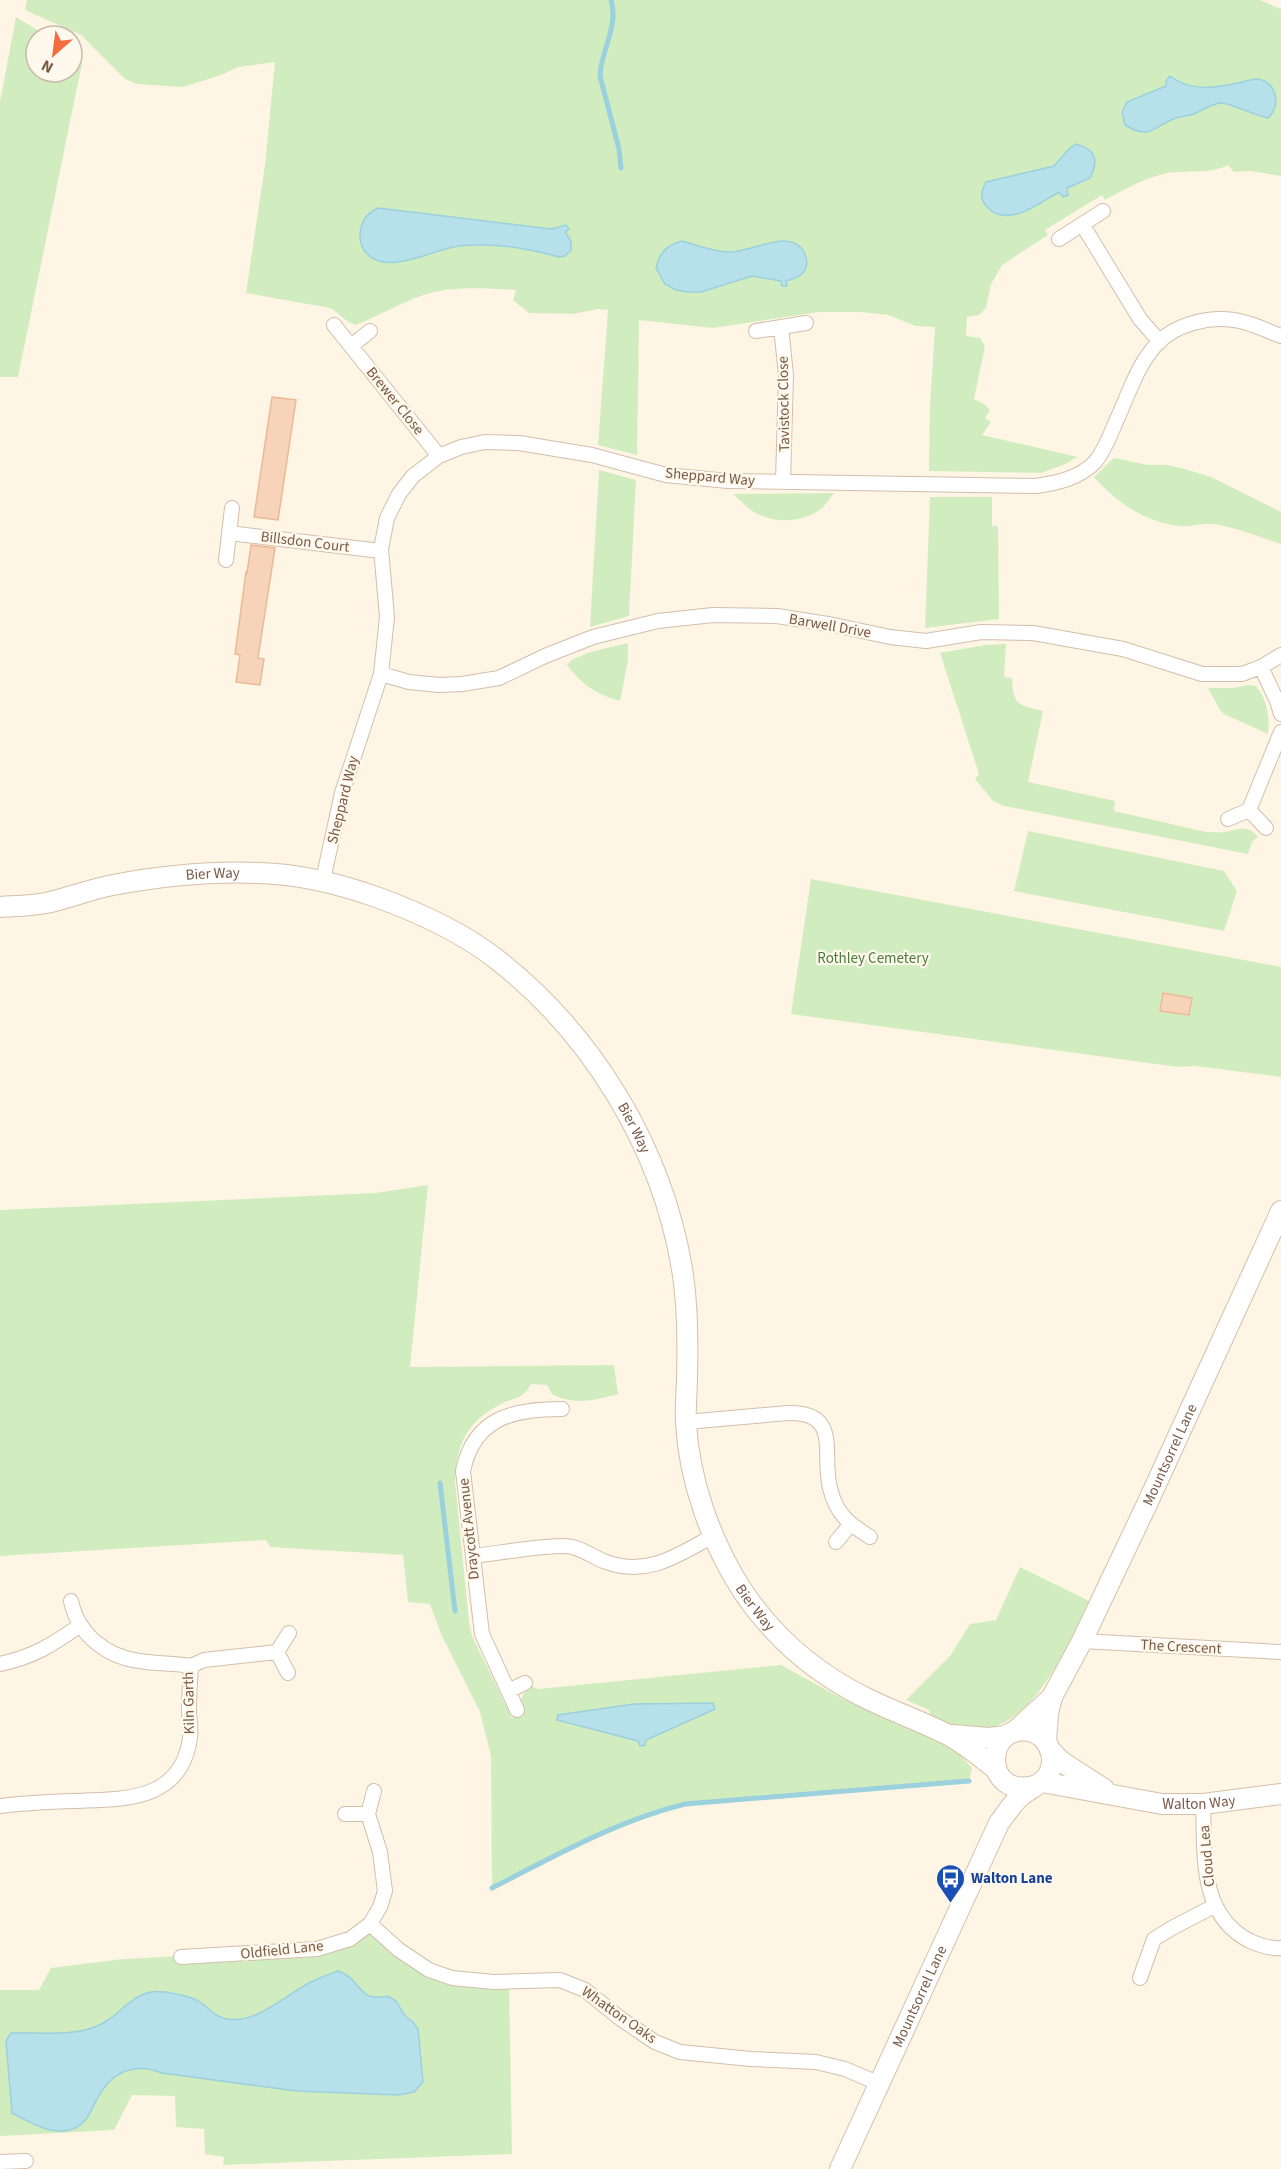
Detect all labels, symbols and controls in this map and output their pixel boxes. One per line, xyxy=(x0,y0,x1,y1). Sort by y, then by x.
north arrow xyxy=(24,24,84,84)
text: N xyxy=(38,54,57,79)
street label: Tavistock Close xyxy=(773,356,795,452)
street label: Brewer Close xyxy=(361,363,429,439)
street label: Sheppard Way xyxy=(664,463,756,491)
street label: Billsdon Court xyxy=(259,526,351,558)
street label: Barwell Drive xyxy=(787,608,873,644)
street label: Sheppard Way xyxy=(322,754,364,846)
street label: Bier Way xyxy=(185,862,240,885)
park label: Rothley Cemetery xyxy=(817,948,929,969)
street label: Bier Way xyxy=(613,1098,656,1156)
street label: Mountsorrel Lane xyxy=(1137,1400,1202,1509)
street label: Draycott Avenue xyxy=(453,1477,485,1581)
street label: Bier Way xyxy=(730,1580,780,1636)
street label: The Crescent xyxy=(1140,1634,1222,1660)
street label: Kiln Garth xyxy=(178,1671,200,1735)
street label: Walton Way xyxy=(1162,1789,1237,1815)
street label: Cloud Lea xyxy=(1194,1824,1220,1888)
bus stop icon: Walton Lane xyxy=(934,1862,966,1904)
place label: Walton Lane xyxy=(971,1868,1053,1889)
street label: Oldfield Lane xyxy=(239,1935,325,1965)
street label: Mountsorrel Lane xyxy=(887,1942,952,2051)
street label: Whatton Oaks xyxy=(577,1981,661,2049)

